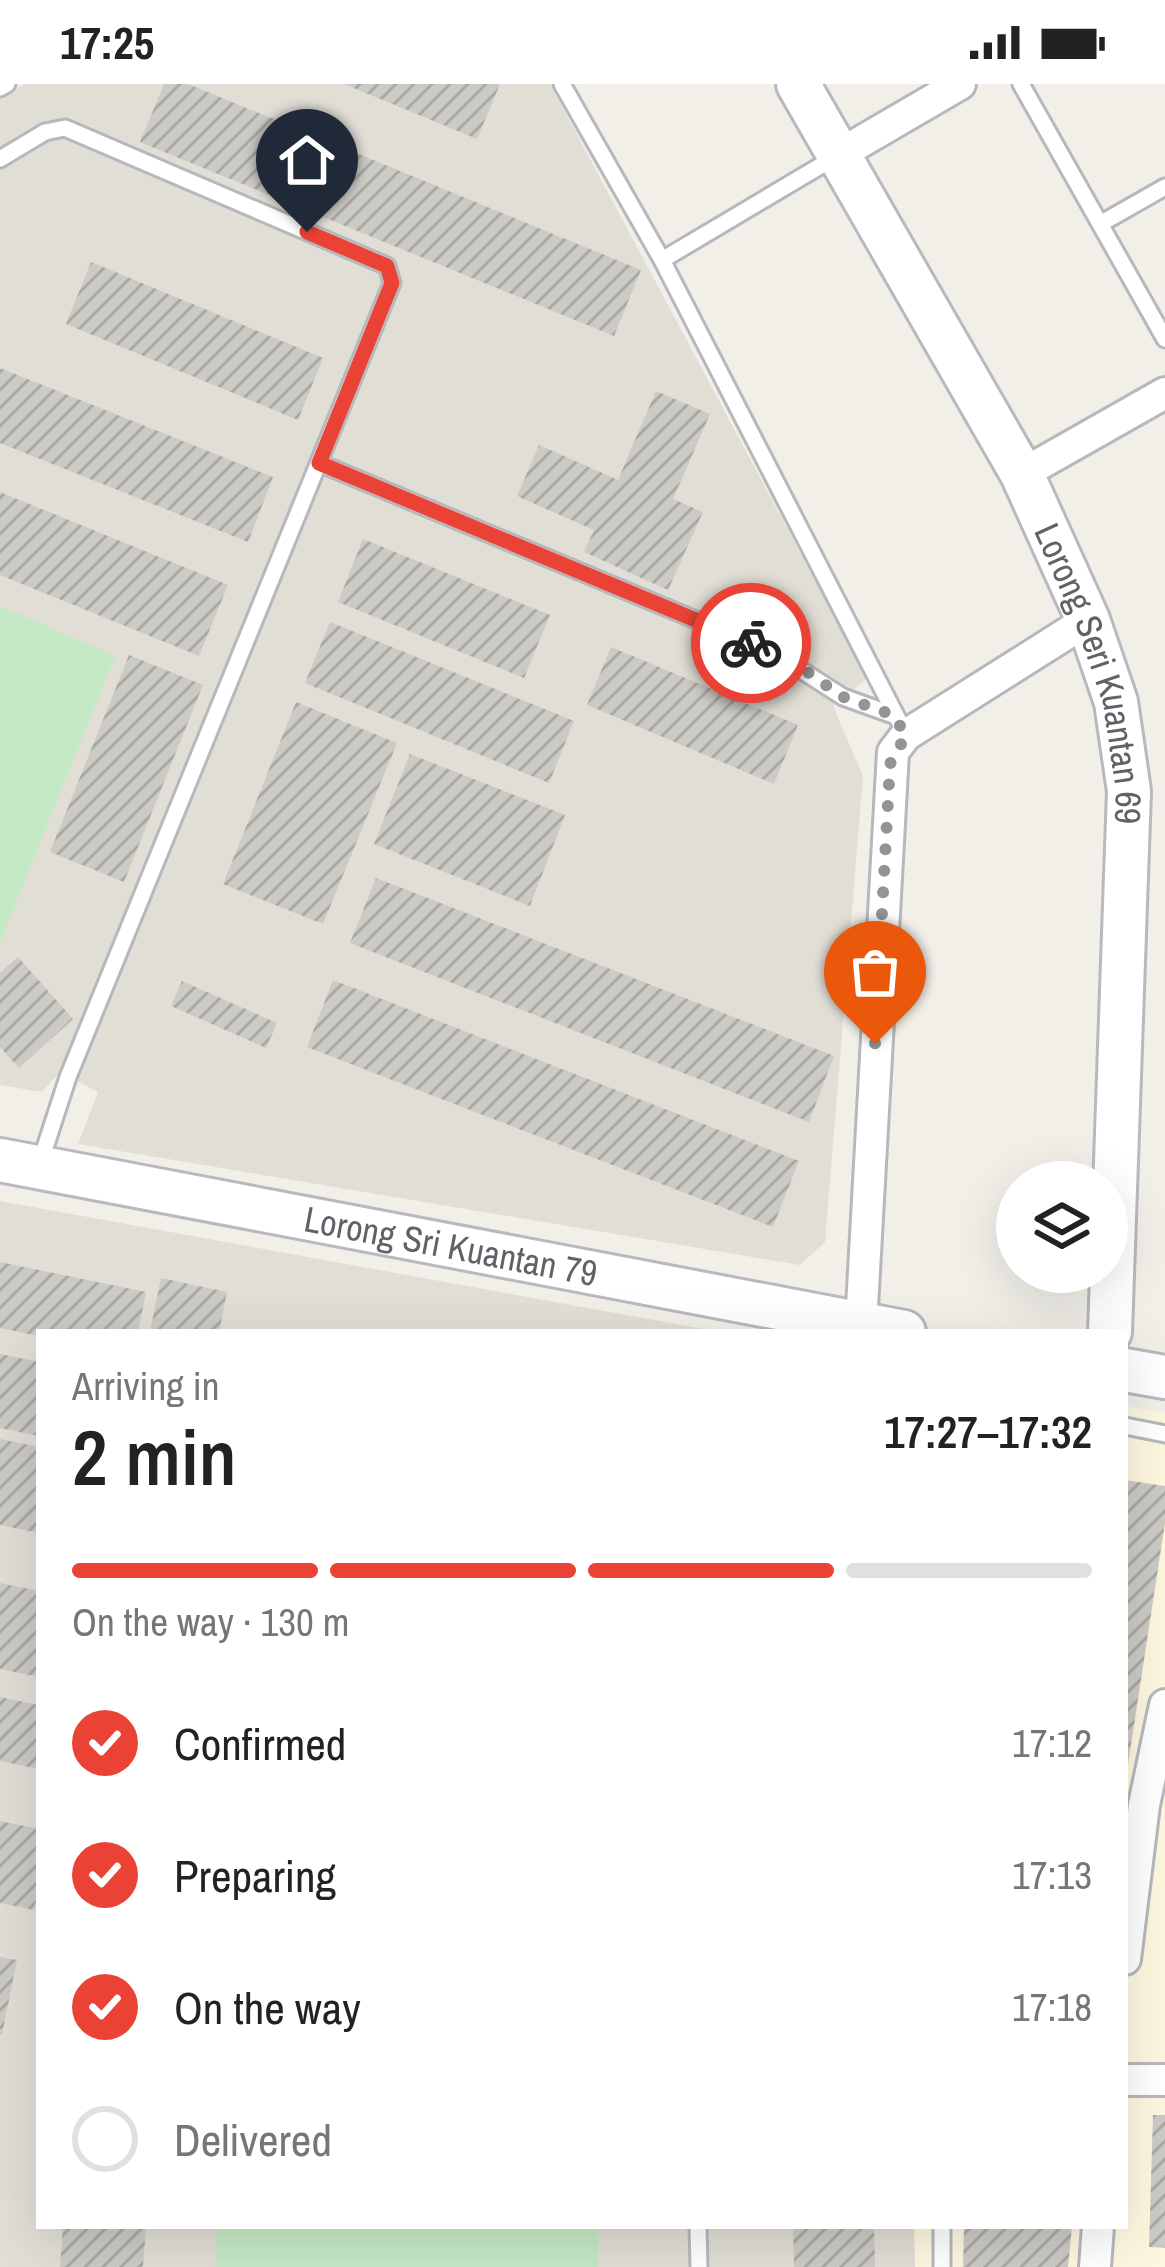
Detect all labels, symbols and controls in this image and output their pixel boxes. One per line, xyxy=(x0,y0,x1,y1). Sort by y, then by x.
text: 17:25 xyxy=(60,12,154,73)
pin xyxy=(256,109,358,232)
icon: home xyxy=(274,127,340,193)
street label: Lorong Seri Kuantan 69 xyxy=(1023,516,1153,825)
courier xyxy=(691,583,811,703)
icon: bike xyxy=(718,610,784,676)
pin xyxy=(824,921,926,1044)
icon: bag xyxy=(842,939,908,1005)
map controls xyxy=(996,1161,1128,1293)
button: layers xyxy=(996,1161,1128,1293)
street label: Lorong Sri Kuantan 79 xyxy=(300,1194,601,1297)
text: Arriving in xyxy=(72,1360,220,1412)
text: 17:27–17:32 xyxy=(884,1401,1092,1462)
text: 2 min xyxy=(72,1404,237,1509)
text: On the way · 130 m xyxy=(72,1596,349,1648)
icon: check xyxy=(72,1710,138,1776)
text: Confirmed xyxy=(174,1713,346,1774)
text: 17:12 xyxy=(1012,1717,1092,1769)
icon: check xyxy=(72,1842,138,1908)
text: Preparing xyxy=(174,1845,336,1906)
text: 17:13 xyxy=(1012,1849,1092,1901)
icon: check xyxy=(72,1974,138,2040)
text: On the way xyxy=(174,1977,361,2038)
text: 17:18 xyxy=(1012,1981,1092,2033)
text: Delivered xyxy=(174,2109,332,2170)

